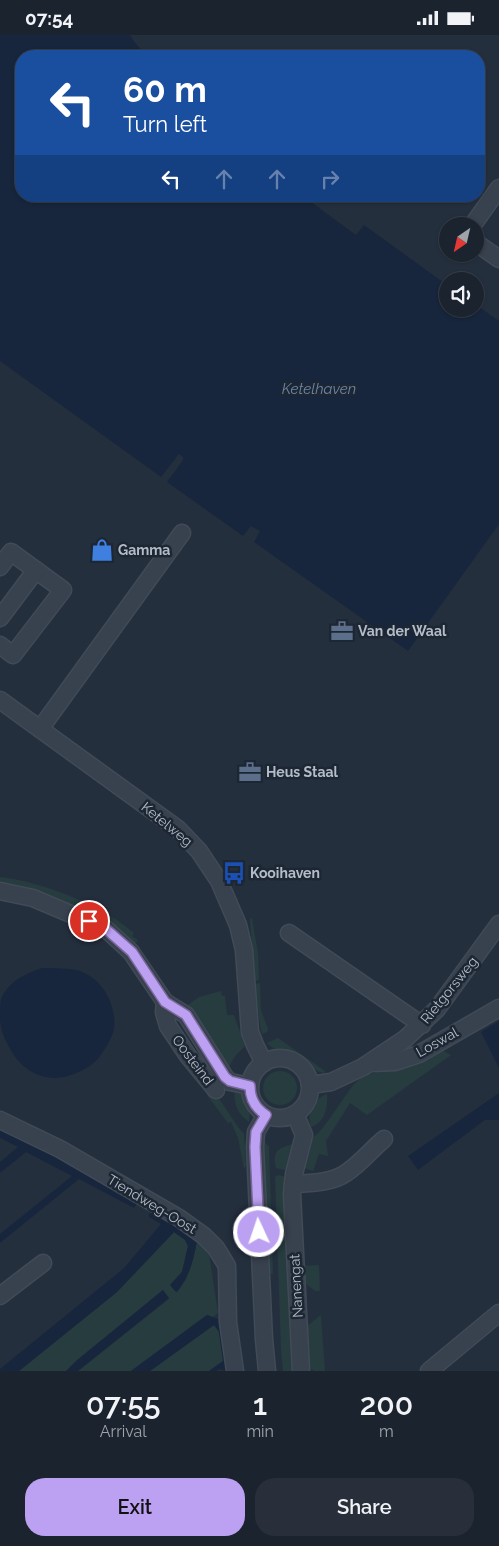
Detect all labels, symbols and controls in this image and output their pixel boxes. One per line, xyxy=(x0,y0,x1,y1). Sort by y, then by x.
text: 07:54 xyxy=(25,7,73,29)
text: 60 m xyxy=(123,69,207,110)
icon: left xyxy=(40,70,105,135)
text: Turn left xyxy=(123,111,207,137)
icon: left xyxy=(157,165,185,193)
icon: ahead xyxy=(210,165,238,193)
icon: ahead xyxy=(263,165,291,193)
icon: right xyxy=(316,165,344,193)
north arrow xyxy=(439,217,484,263)
map controls xyxy=(439,217,484,317)
button: sound xyxy=(439,272,484,317)
water label: Ketelhaven xyxy=(282,380,356,398)
shop icon: Gamma xyxy=(89,537,115,563)
place label: Gamma xyxy=(118,542,170,558)
office icon: Van der Waal xyxy=(329,618,355,644)
place label: Van der Waal xyxy=(358,623,447,639)
office icon: Heus Staal xyxy=(237,759,263,785)
place label: Heus Staal xyxy=(266,764,338,780)
street label: Ketelweg xyxy=(138,799,196,849)
bus stop icon: Kooihaven xyxy=(221,860,247,886)
place label: Kooihaven xyxy=(250,865,320,881)
pin xyxy=(68,900,110,942)
icon: arrive xyxy=(75,907,103,935)
street label: Rietgorsweg xyxy=(417,953,481,1027)
street label: Loswal xyxy=(413,1024,461,1060)
street label: Oosteind xyxy=(169,1032,217,1088)
street label: Tiendweg-Oost xyxy=(105,1171,200,1237)
position arrow xyxy=(232,1205,284,1257)
street label: Nanengat xyxy=(286,1253,306,1318)
text: 07:55 xyxy=(86,1387,161,1422)
text: 1 xyxy=(253,1387,267,1422)
text: 200 xyxy=(360,1387,413,1422)
text: Arrival xyxy=(100,1422,147,1441)
text: min xyxy=(246,1422,274,1441)
text: m xyxy=(379,1422,394,1441)
button: Exit xyxy=(25,1478,245,1536)
button: Share xyxy=(255,1478,474,1536)

